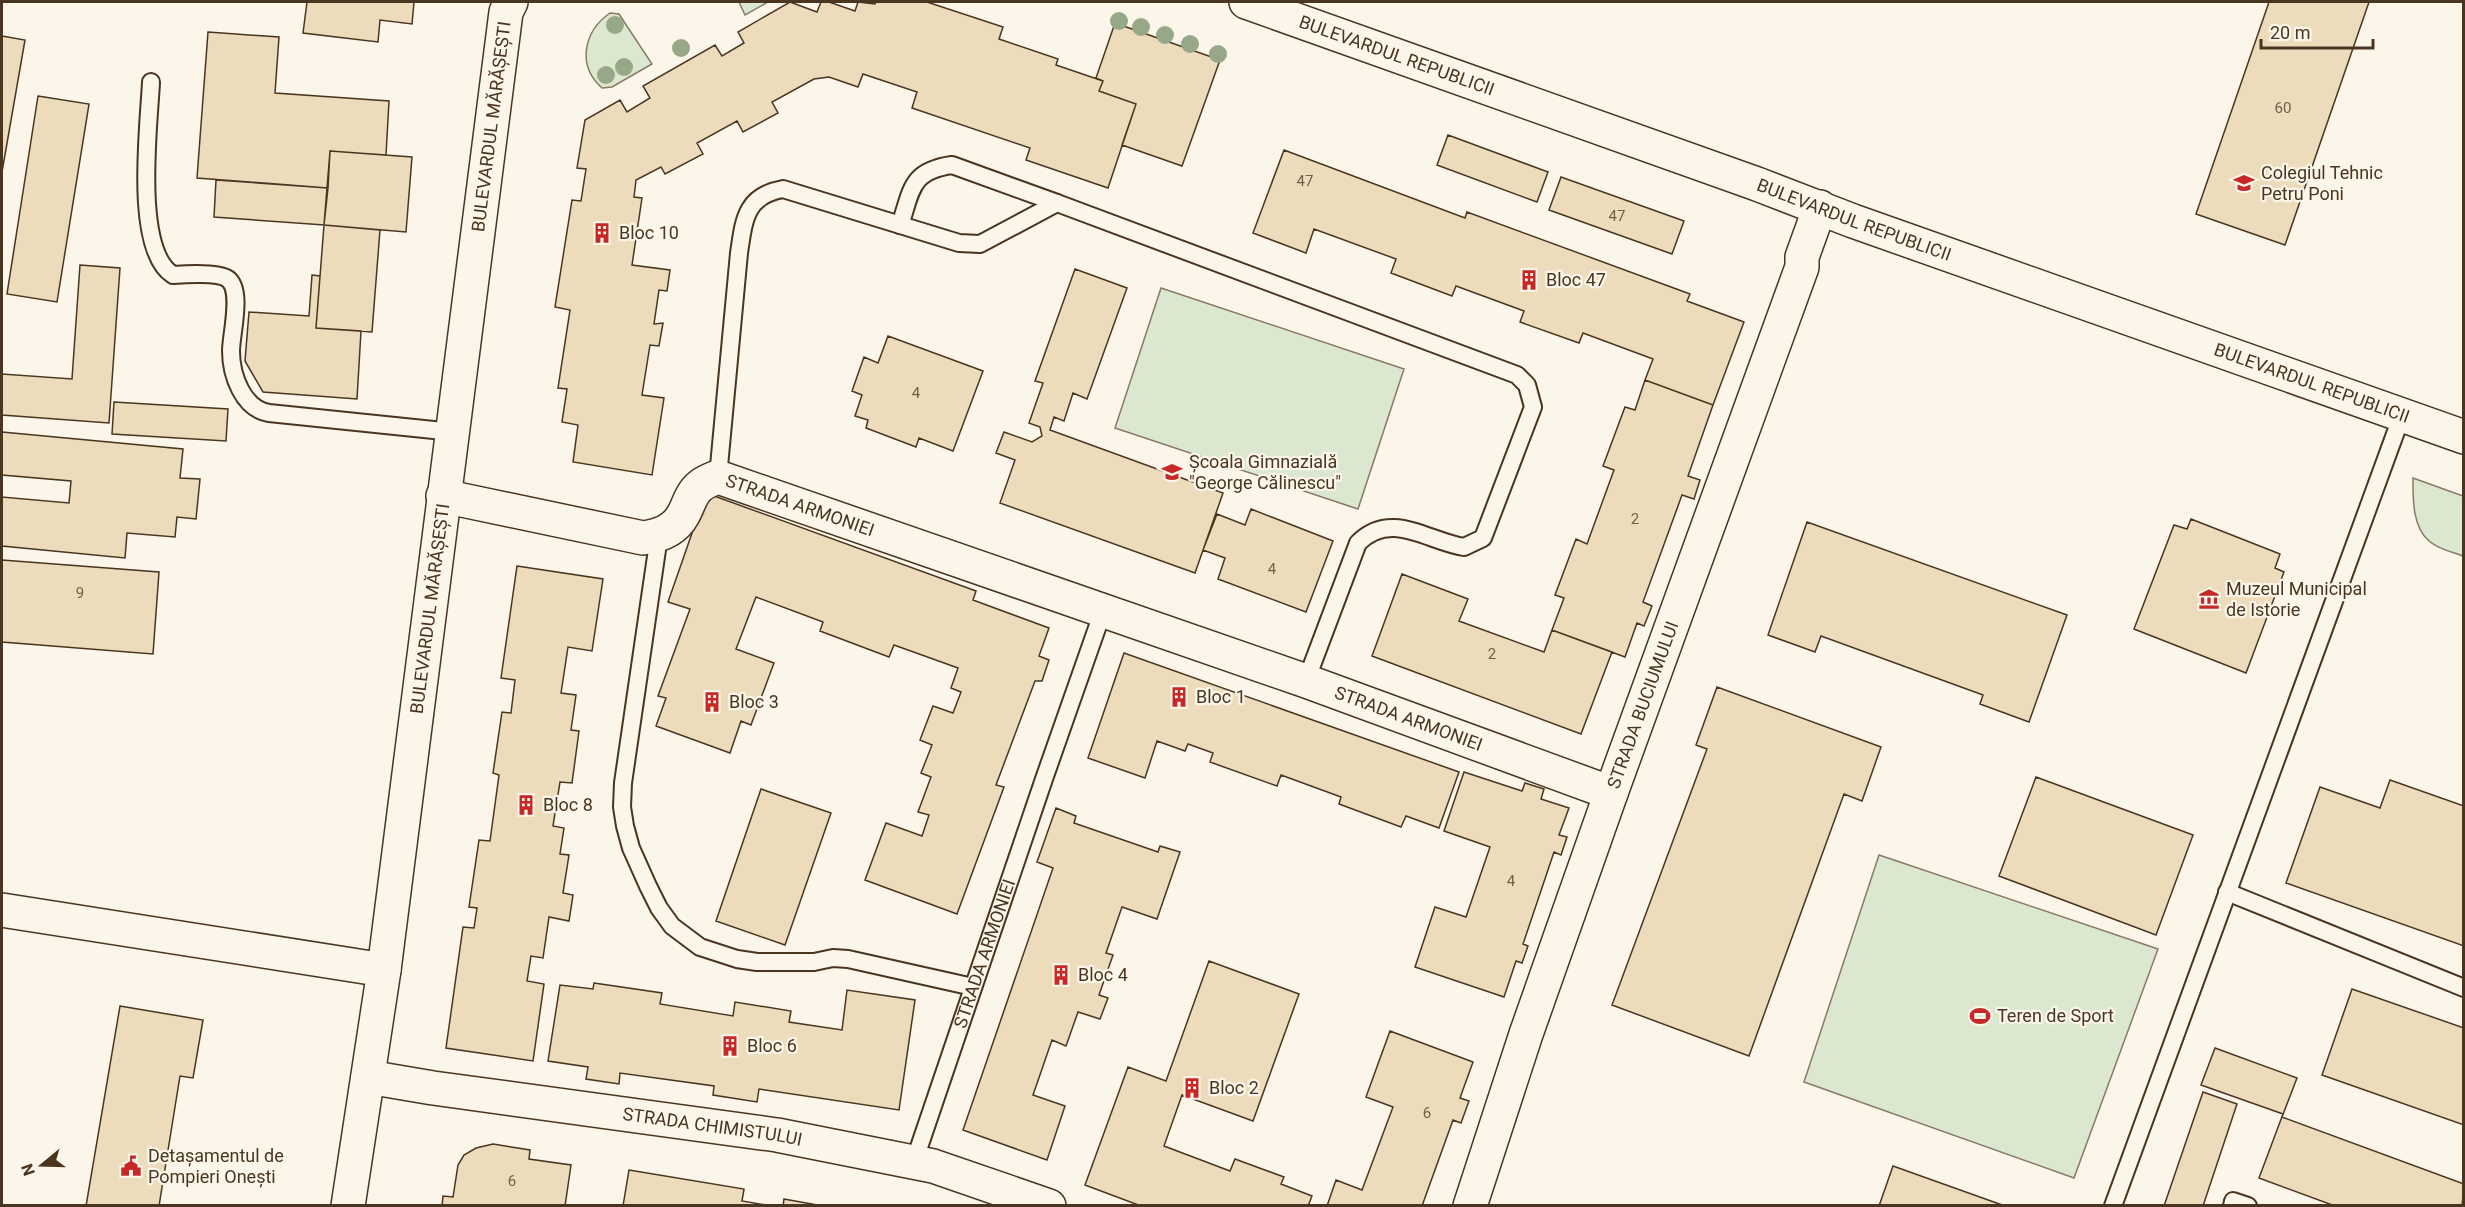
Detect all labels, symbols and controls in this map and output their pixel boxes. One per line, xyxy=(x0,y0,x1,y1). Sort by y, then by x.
street label: BULEVARDUL REPUBLICII xyxy=(1296,11,1497,100)
scale bar xyxy=(2261,12,2374,50)
street label: BULEVARDUL MĂRĂȘEȘTI xyxy=(467,20,515,233)
text: 20 m xyxy=(2270,22,2310,43)
house number: 60 xyxy=(2275,99,2291,117)
place label: Colegiul Tehnic Petru Poni xyxy=(2261,162,2383,204)
school or university icon: Colegiul Tehnic Petru Poni xyxy=(2232,171,2256,195)
house number: 47 xyxy=(1297,172,1313,190)
street label: BULEVARDUL REPUBLICII xyxy=(1754,174,1954,265)
house number: 47 xyxy=(1609,207,1625,225)
building icon: Bloc 10 xyxy=(590,221,614,245)
place label: Bloc 10 xyxy=(619,222,679,243)
building icon: Bloc 47 xyxy=(1517,268,1541,292)
place label: Bloc 47 xyxy=(1546,269,1606,290)
street label: BULEVARDUL REPUBLICII xyxy=(2211,339,2413,427)
house number: 4 xyxy=(912,384,921,402)
place label: Școala Gimnazială "George Călinescu" xyxy=(1189,451,1341,493)
school or university icon: Școala Gimnazială "George Călinescu" xyxy=(1160,460,1184,484)
street label: STRADA ARMONIEI xyxy=(723,469,877,540)
street label: BULEVARDUL MĂRĂȘEȘTI xyxy=(406,502,453,715)
house number: 2 xyxy=(1631,510,1639,528)
house number: 4 xyxy=(1268,560,1277,578)
place label: Muzeul Municipal de Istorie xyxy=(2226,578,2367,620)
house number: 9 xyxy=(76,584,84,602)
museum icon: Muzeul Municipal de Istorie xyxy=(2197,587,2221,611)
street label: STRADA BUCIUMULUI xyxy=(1602,618,1682,791)
house number: 2 xyxy=(1488,645,1496,663)
street label: STRADA ARMONIEI xyxy=(1332,681,1486,755)
building icon: Bloc 1 xyxy=(1167,685,1191,709)
place label: Bloc 1 xyxy=(1196,686,1246,707)
building icon: Bloc 3 xyxy=(700,690,724,714)
place label: Bloc 3 xyxy=(729,691,779,712)
building icon: Bloc 8 xyxy=(514,793,538,817)
place label: Bloc 8 xyxy=(543,794,593,815)
house number: 4 xyxy=(1507,872,1516,890)
street label: STRADA ARMONIEI xyxy=(949,876,1019,1031)
building icon: Bloc 4 xyxy=(1049,963,1073,987)
place label: Bloc 4 xyxy=(1078,964,1128,985)
sports icon: Teren de Sport xyxy=(1968,1004,1992,1028)
place label: Teren de Sport xyxy=(1997,1005,2114,1026)
building icon: Bloc 6 xyxy=(718,1034,742,1058)
place label: Bloc 6 xyxy=(747,1035,797,1056)
building icon: Bloc 2 xyxy=(1180,1076,1204,1100)
place label: Bloc 2 xyxy=(1209,1077,1259,1098)
street label: STRADA CHIMISTULUI xyxy=(621,1103,804,1150)
house number: 6 xyxy=(1423,1104,1431,1122)
north arrow xyxy=(12,1135,72,1195)
place label: Detașamentul de Pompieri Onești xyxy=(148,1145,284,1188)
public building icon: Detașamentul de Pompieri Onești xyxy=(119,1154,143,1178)
text: N xyxy=(17,1161,39,1178)
house number: 6 xyxy=(508,1172,516,1190)

